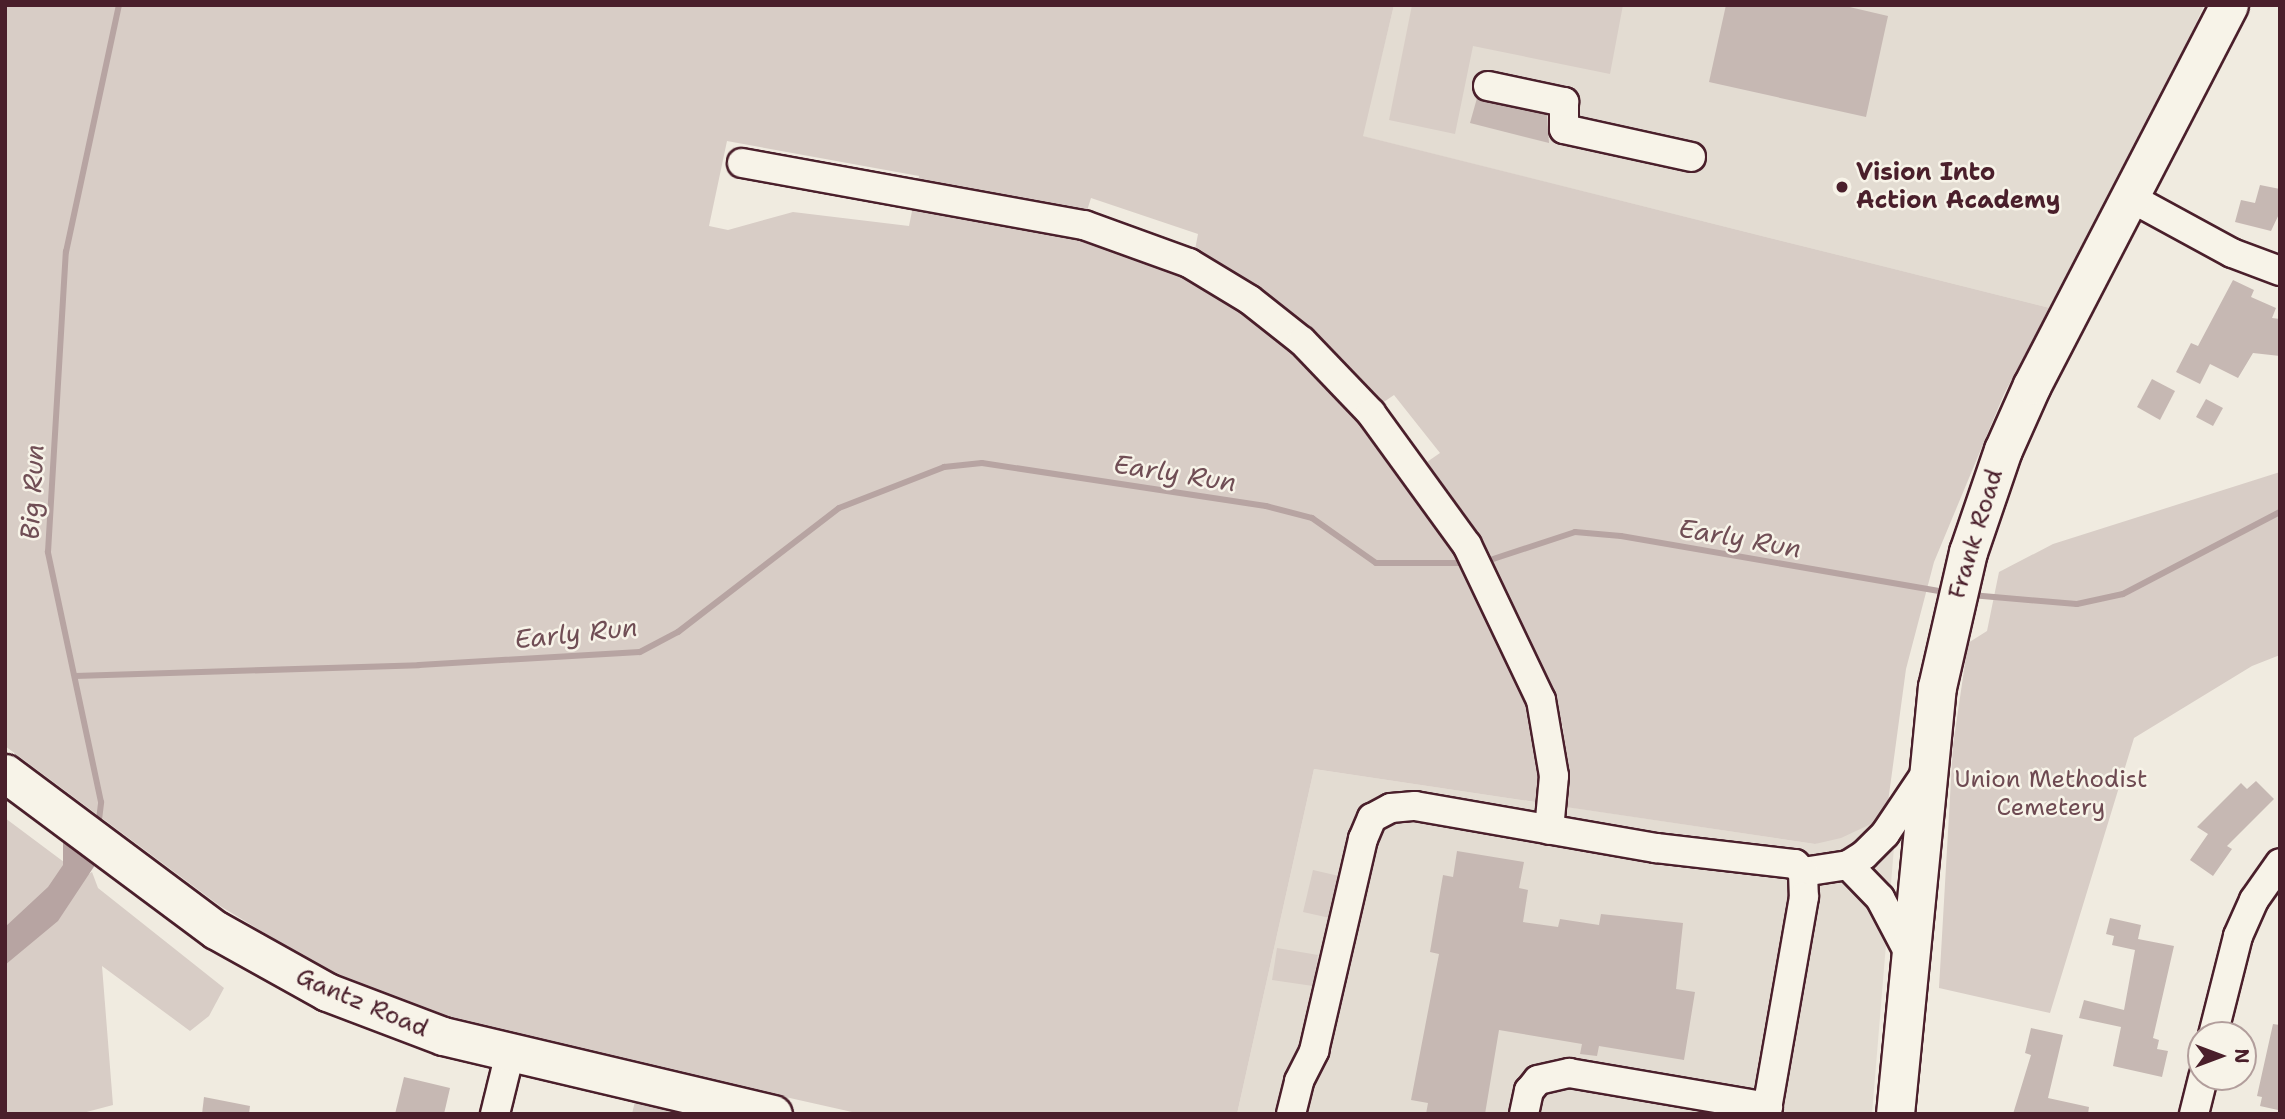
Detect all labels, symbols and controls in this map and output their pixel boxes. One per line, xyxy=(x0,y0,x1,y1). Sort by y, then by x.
place label: Vision Into Action Academy xyxy=(1856,159,2060,215)
marker: Vision Into Action Academy xyxy=(1834,179,1850,195)
water label: Big Run xyxy=(14,443,50,541)
water label: Early Run xyxy=(1111,448,1239,498)
street label: Frank Road xyxy=(1943,466,2009,602)
water label: Early Run xyxy=(1676,512,1804,564)
water label: Early Run xyxy=(513,611,639,655)
park label: Union Methodist Cemetery xyxy=(1955,766,2147,822)
street label: Gantz Road xyxy=(292,962,432,1044)
north arrow xyxy=(2187,1021,2257,1091)
text: N xyxy=(2229,1048,2254,1064)

